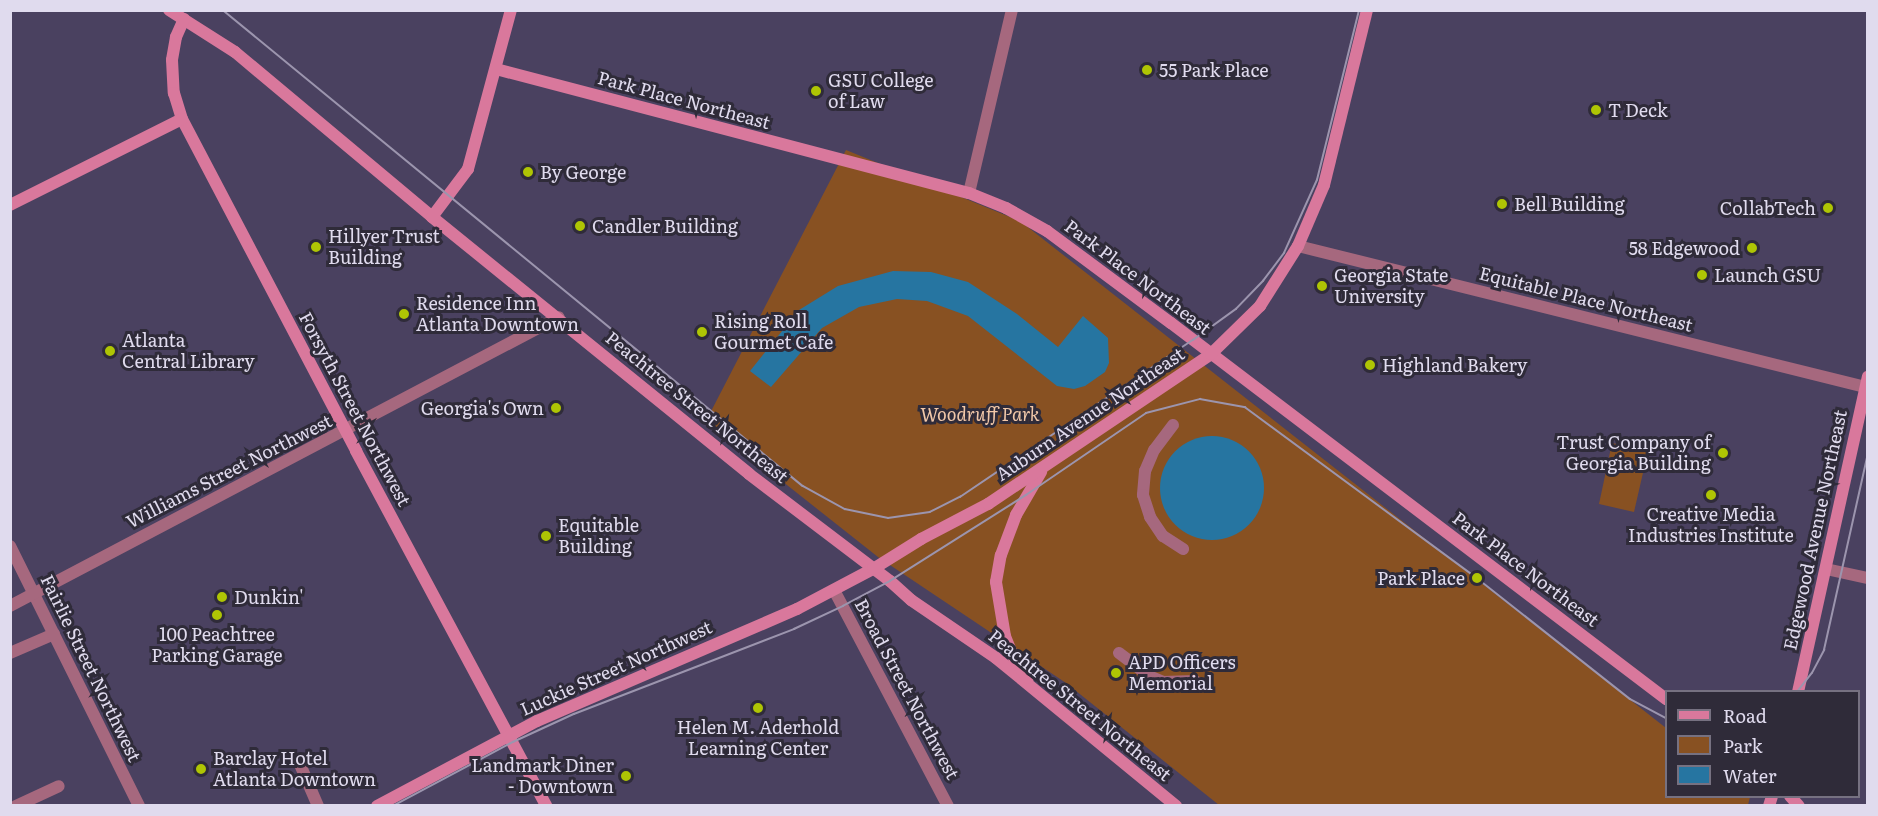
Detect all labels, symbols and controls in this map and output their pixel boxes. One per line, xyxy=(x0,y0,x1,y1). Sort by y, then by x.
place label: 55 Park Place xyxy=(1159,59,1269,81)
marker: 55 Park Place xyxy=(1140,63,1154,77)
street label: Park Place Northeast xyxy=(595,67,773,133)
place label: GSU College of Law xyxy=(828,70,934,112)
marker: GSU College of Law xyxy=(809,84,823,98)
place label: T Deck xyxy=(1608,99,1668,121)
marker: T Deck xyxy=(1589,103,1603,117)
place label: By George xyxy=(540,161,626,183)
marker: By George xyxy=(521,165,535,179)
place label: Bell Building xyxy=(1514,193,1625,215)
marker: Bell Building xyxy=(1495,197,1509,211)
place label: CollabTech xyxy=(1720,197,1816,219)
marker: CollabTech xyxy=(1821,201,1835,215)
place label: Candler Building xyxy=(592,215,738,237)
street label: Park Place Northeast xyxy=(1061,215,1215,339)
marker: Candler Building xyxy=(573,219,587,233)
place label: Hillyer Trust Building xyxy=(328,226,440,268)
place label: 58 Edgewood xyxy=(1629,237,1740,259)
marker: Hillyer Trust Building xyxy=(309,240,323,254)
marker: 58 Edgewood xyxy=(1745,241,1759,255)
street label: Equitable Place Northeast xyxy=(1477,262,1695,336)
place label: Launch GSU xyxy=(1714,264,1821,286)
place label: Georgia State University xyxy=(1334,265,1448,308)
marker: Launch GSU xyxy=(1695,268,1709,282)
marker: Georgia State University xyxy=(1315,279,1329,293)
place label: Residence Inn Atlanta Downtown xyxy=(416,293,579,336)
marker: Residence Inn Atlanta Downtown xyxy=(397,307,411,321)
street label: Forsyth Street Northwest xyxy=(295,308,415,510)
place label: Rising Roll Gourmet Cafe xyxy=(714,311,833,354)
marker: Rising Roll Gourmet Cafe xyxy=(695,325,709,339)
street label: Peachtree Street Northeast xyxy=(601,327,793,487)
place label: Atlanta Central Library xyxy=(122,330,255,372)
street label: Auburn Avenue Northeast xyxy=(992,343,1188,485)
marker: Atlanta Central Library xyxy=(103,344,117,358)
place label: Highland Bakery xyxy=(1382,354,1527,376)
marker: Highland Bakery xyxy=(1363,358,1377,372)
place label: Georgia's Own xyxy=(421,397,544,419)
marker: Georgia's Own xyxy=(549,401,563,415)
park label: Woodruff Park xyxy=(920,403,1040,425)
street label: Edgewood Avenue Northeast xyxy=(1779,408,1851,652)
street label: Williams Street Northwest xyxy=(123,410,335,532)
place label: Trust Company of Georgia Building xyxy=(1556,432,1711,474)
marker: Trust Company of Georgia Building xyxy=(1716,446,1730,460)
marker: Creative Media Industries Institute xyxy=(1704,488,1718,502)
place label: Creative Media Industries Institute xyxy=(1628,504,1794,546)
street label: Park Place Northeast xyxy=(1449,507,1603,631)
place label: Equitable Building xyxy=(558,515,639,558)
marker: Equitable Building xyxy=(539,529,553,543)
place label: Park Place xyxy=(1377,567,1465,589)
street label: Fairlie Street Northwest xyxy=(36,571,146,765)
marker: Park Place xyxy=(1470,571,1484,585)
place label: Dunkin' xyxy=(234,586,303,608)
marker: Dunkin' xyxy=(215,590,229,604)
street label: Broad Street Northwest xyxy=(850,595,964,783)
marker: 100 Peachtree Parking Garage xyxy=(210,608,224,622)
street label: Luckie Street Northwest xyxy=(517,616,715,720)
place label: 100 Peachtree Parking Garage xyxy=(151,624,283,666)
street label: Peachtree Street Northeast xyxy=(984,625,1176,785)
place label: APD Officers Memorial xyxy=(1128,652,1236,694)
marker: APD Officers Memorial xyxy=(1109,666,1123,680)
legend xyxy=(1665,690,1860,798)
marker: Helen M. Aderhold Learning Center xyxy=(751,701,765,715)
text: Road xyxy=(1723,702,1767,729)
place label: Helen M. Aderhold Learning Center xyxy=(677,717,839,760)
text: Park xyxy=(1723,732,1762,759)
place label: Barclay Hotel Atlanta Downtown xyxy=(213,748,376,790)
place label: Landmark Diner - Downtown xyxy=(471,755,614,798)
marker: Barclay Hotel Atlanta Downtown xyxy=(194,762,208,776)
text: Water xyxy=(1723,762,1776,789)
marker: Landmark Diner - Downtown xyxy=(619,769,633,783)

